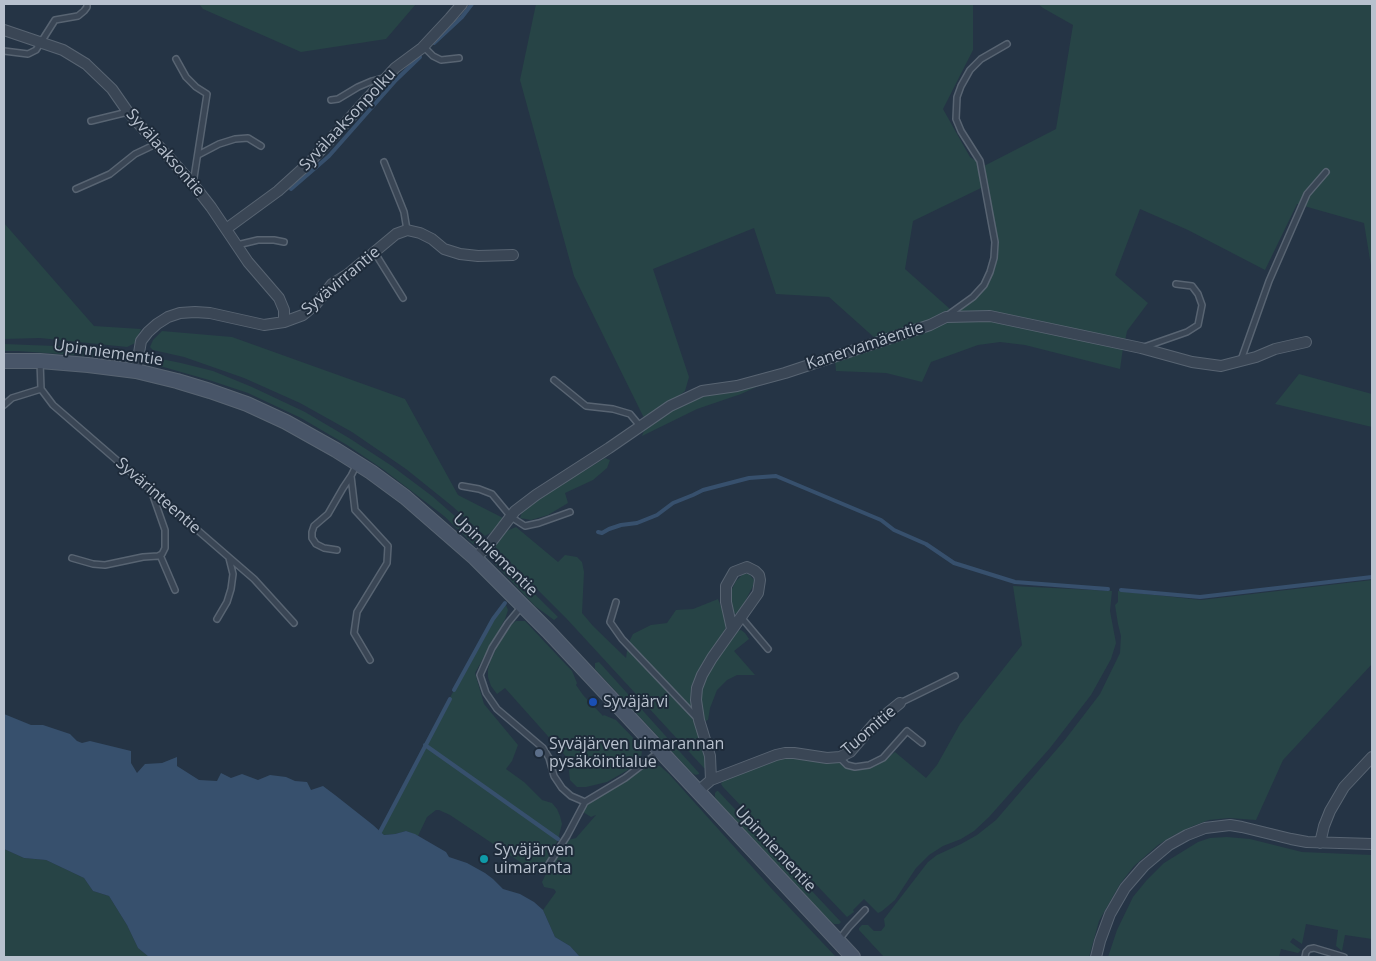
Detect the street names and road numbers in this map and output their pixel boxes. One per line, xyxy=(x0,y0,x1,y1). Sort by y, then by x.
street label: Syvälaaksonpolku xyxy=(296,65,400,175)
street label: Syvälaaksontie xyxy=(122,105,208,201)
street label: Syvävirrantie xyxy=(298,243,384,319)
street label: Kanervamäentie xyxy=(804,318,926,374)
street label: Upinniementie xyxy=(52,336,164,370)
street label: Syvärinteentie xyxy=(112,454,204,538)
street label: Upinniementie xyxy=(449,510,541,600)
street label: Tuomitie xyxy=(838,702,900,760)
street label: Upinniementie xyxy=(730,802,820,896)

